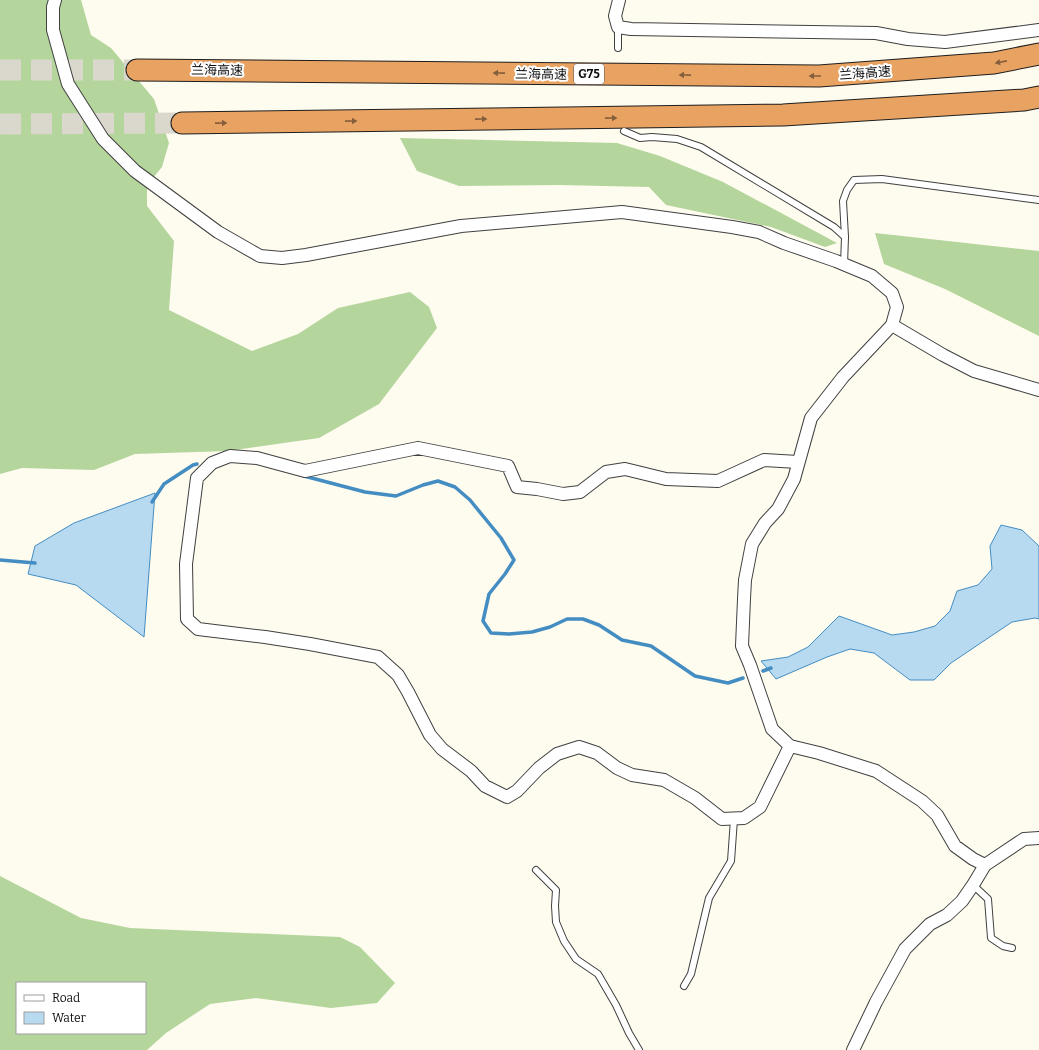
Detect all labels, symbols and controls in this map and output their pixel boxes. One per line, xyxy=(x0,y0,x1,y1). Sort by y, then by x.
one-way arrow xyxy=(995,59,1007,65)
street label: 兰海高速 xyxy=(191,62,243,78)
road number: G75 xyxy=(574,64,604,84)
street label: 兰海高速 xyxy=(839,64,891,82)
street label: 兰海高速 xyxy=(515,66,567,82)
one-way arrow xyxy=(492,70,505,76)
one-way arrow xyxy=(678,72,691,78)
one-way arrow xyxy=(808,73,821,79)
one-way arrow xyxy=(605,114,617,121)
one-way arrow xyxy=(475,116,488,122)
one-way arrow xyxy=(345,118,358,124)
one-way arrow xyxy=(215,120,228,126)
legend xyxy=(16,982,146,1034)
text: Road xyxy=(52,991,80,1005)
text: Water xyxy=(52,1011,87,1025)

